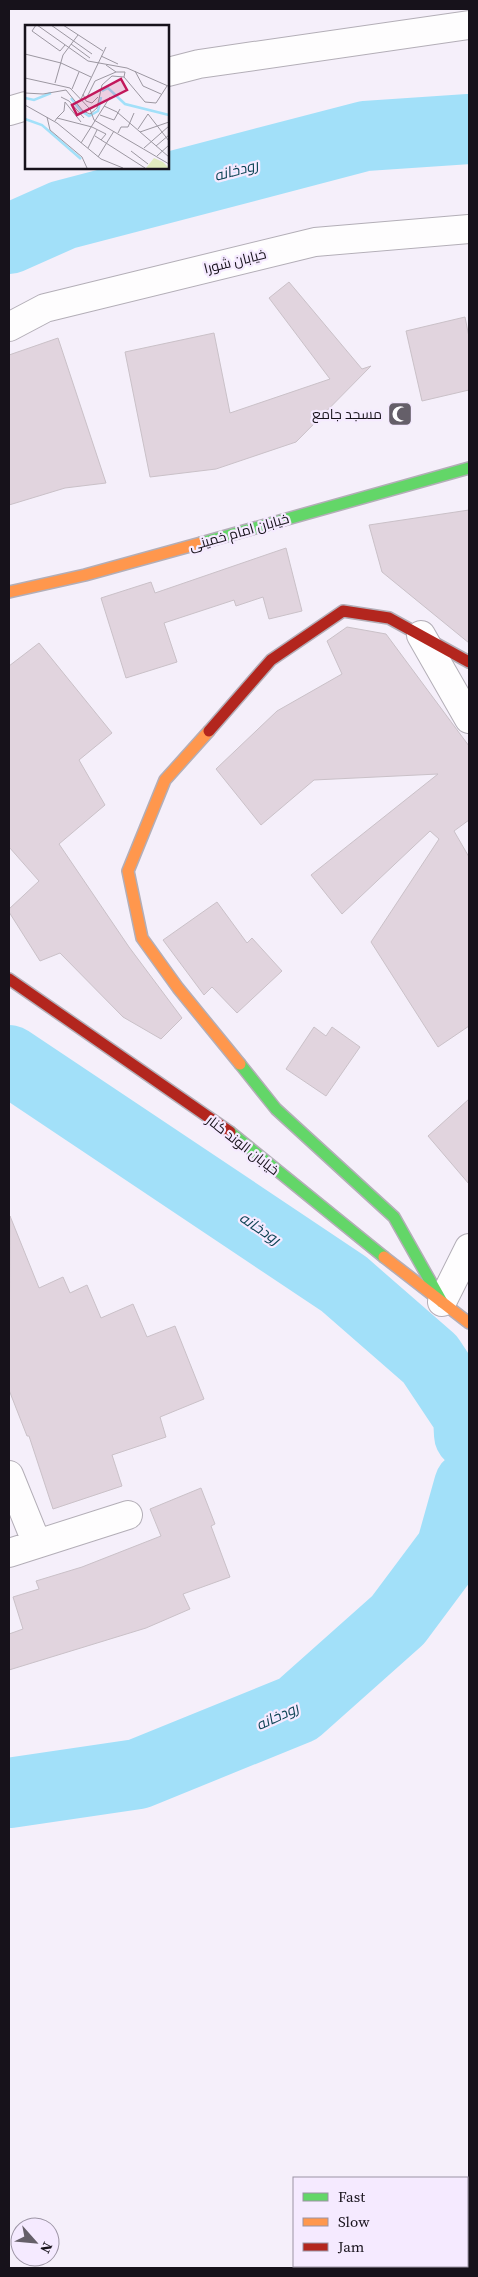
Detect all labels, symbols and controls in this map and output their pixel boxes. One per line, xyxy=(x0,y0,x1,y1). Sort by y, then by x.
inset map xyxy=(25,25,169,169)
water label: رودخانه xyxy=(212,154,261,186)
street label: خیابان شورا xyxy=(202,244,268,278)
mosque icon: مسجد جامع xyxy=(387,401,413,427)
place label: مسجد جامع xyxy=(312,404,382,424)
street label: خیابان امام خمینی xyxy=(187,508,291,556)
street label: خیابان الوند کنار xyxy=(202,1110,284,1180)
water label: رودخانه xyxy=(236,1207,285,1250)
water label: رودخانه xyxy=(252,1697,303,1735)
legend xyxy=(293,2177,468,2267)
text: Fast xyxy=(338,2186,365,2207)
text: Slow xyxy=(338,2211,370,2232)
north arrow xyxy=(10,2217,60,2267)
text: Jam xyxy=(337,2236,365,2257)
text: N xyxy=(35,2239,58,2257)

